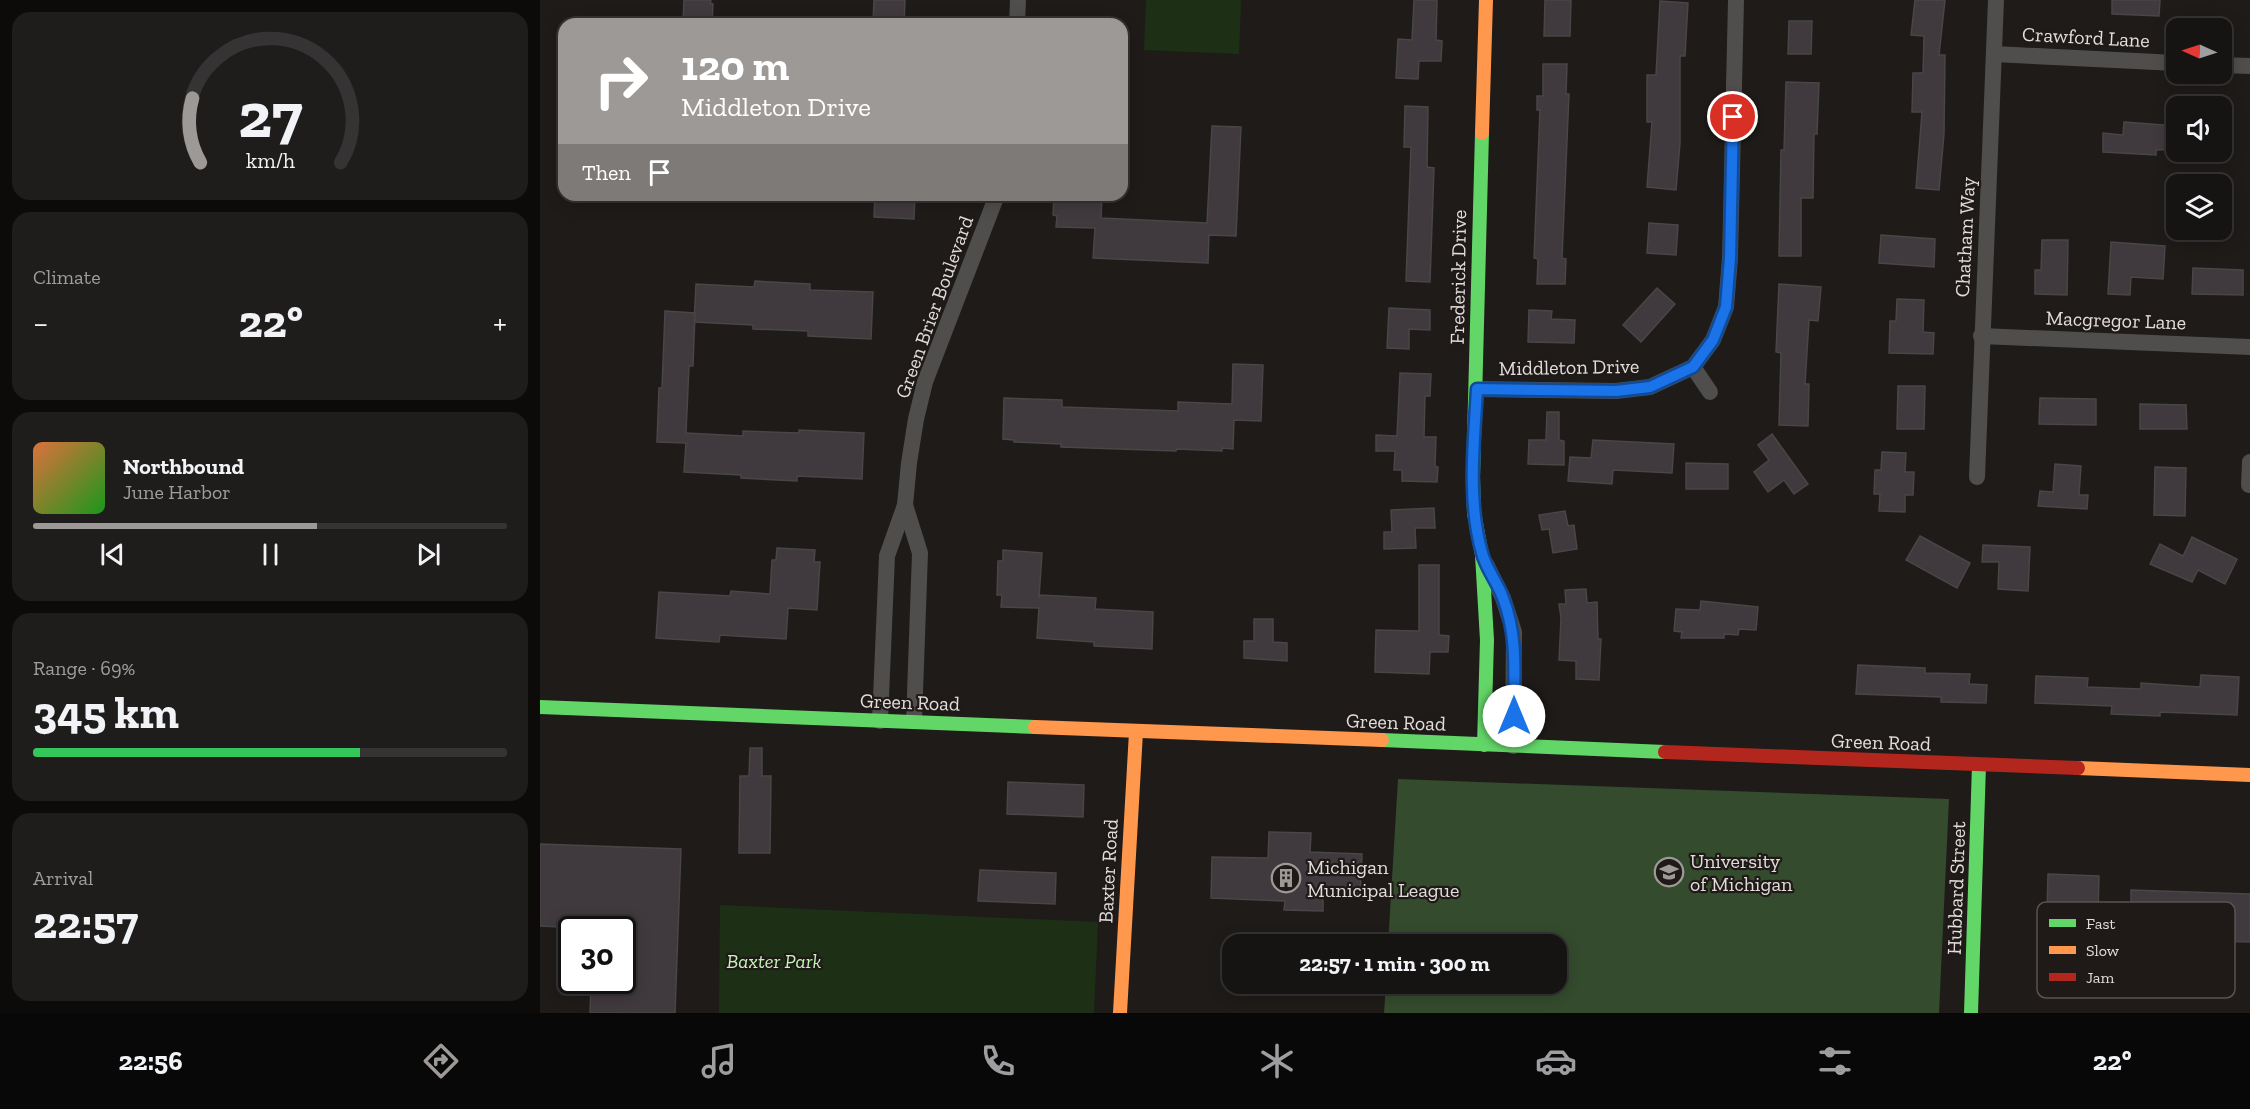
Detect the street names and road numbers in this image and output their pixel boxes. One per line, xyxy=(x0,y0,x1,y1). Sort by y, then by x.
street label: Crawford Lane xyxy=(2022,22,2150,52)
street label: Chatham Way xyxy=(1950,175,1980,298)
street label: Frederick Drive xyxy=(1445,209,1471,345)
street label: Green Brier Boulevard xyxy=(890,213,978,401)
street label: Macgregor Lane xyxy=(2045,306,2187,334)
street label: Middleton Drive xyxy=(1498,354,1640,380)
street label: Green Road xyxy=(860,688,960,716)
street label: Green Road xyxy=(1346,708,1446,736)
street label: Green Road xyxy=(1831,728,1931,756)
street label: Baxter Road xyxy=(1093,818,1123,924)
street label: Hubbard Street xyxy=(1942,820,1970,955)

